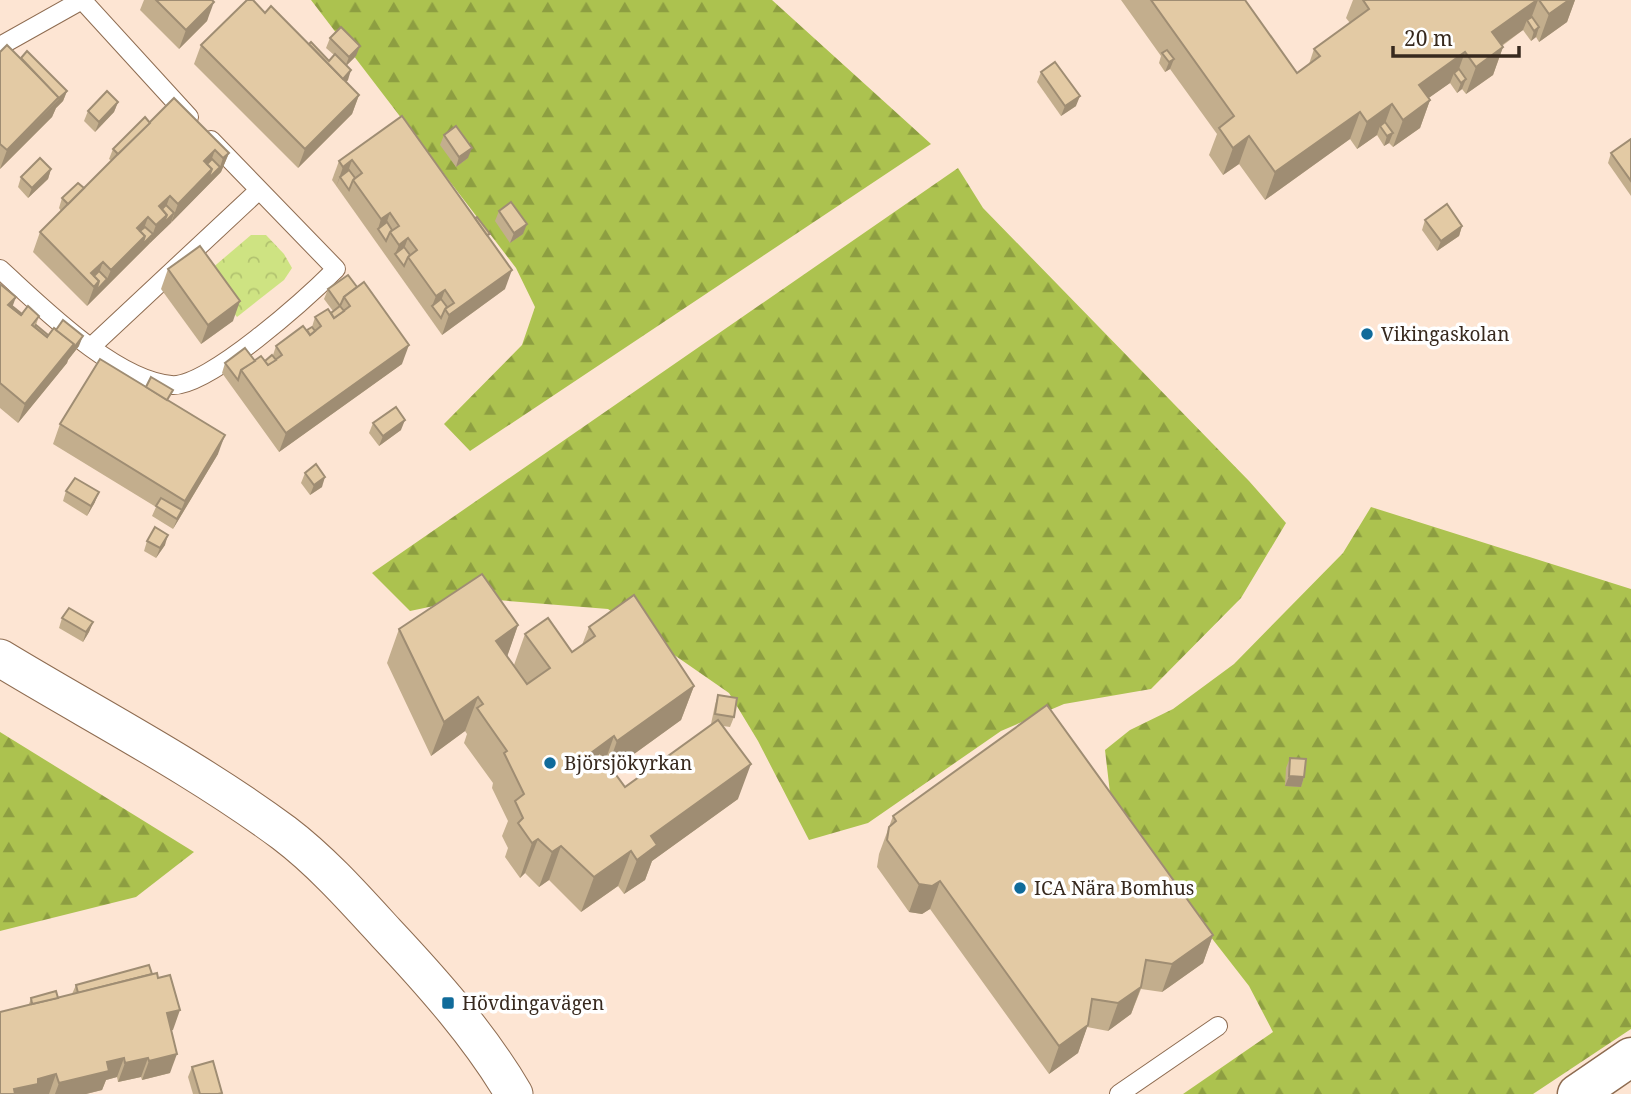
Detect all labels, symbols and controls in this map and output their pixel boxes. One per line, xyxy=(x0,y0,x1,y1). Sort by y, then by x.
scale bar xyxy=(1393,14,1519,58)
text: 20 m xyxy=(1404,24,1453,52)
place label: Vikingaskolan xyxy=(1381,321,1509,347)
marker: Vikingaskolan xyxy=(1359,326,1375,342)
place label: Björsjökyrkan xyxy=(564,750,692,776)
marker: Björsjökyrkan xyxy=(542,755,558,771)
place label: ICA Nära Bomhus xyxy=(1034,875,1194,901)
marker: ICA Nära Bomhus xyxy=(1012,880,1028,896)
place label: Hövdingavägen xyxy=(462,990,604,1016)
marker: Hövdingavägen xyxy=(440,995,456,1011)

